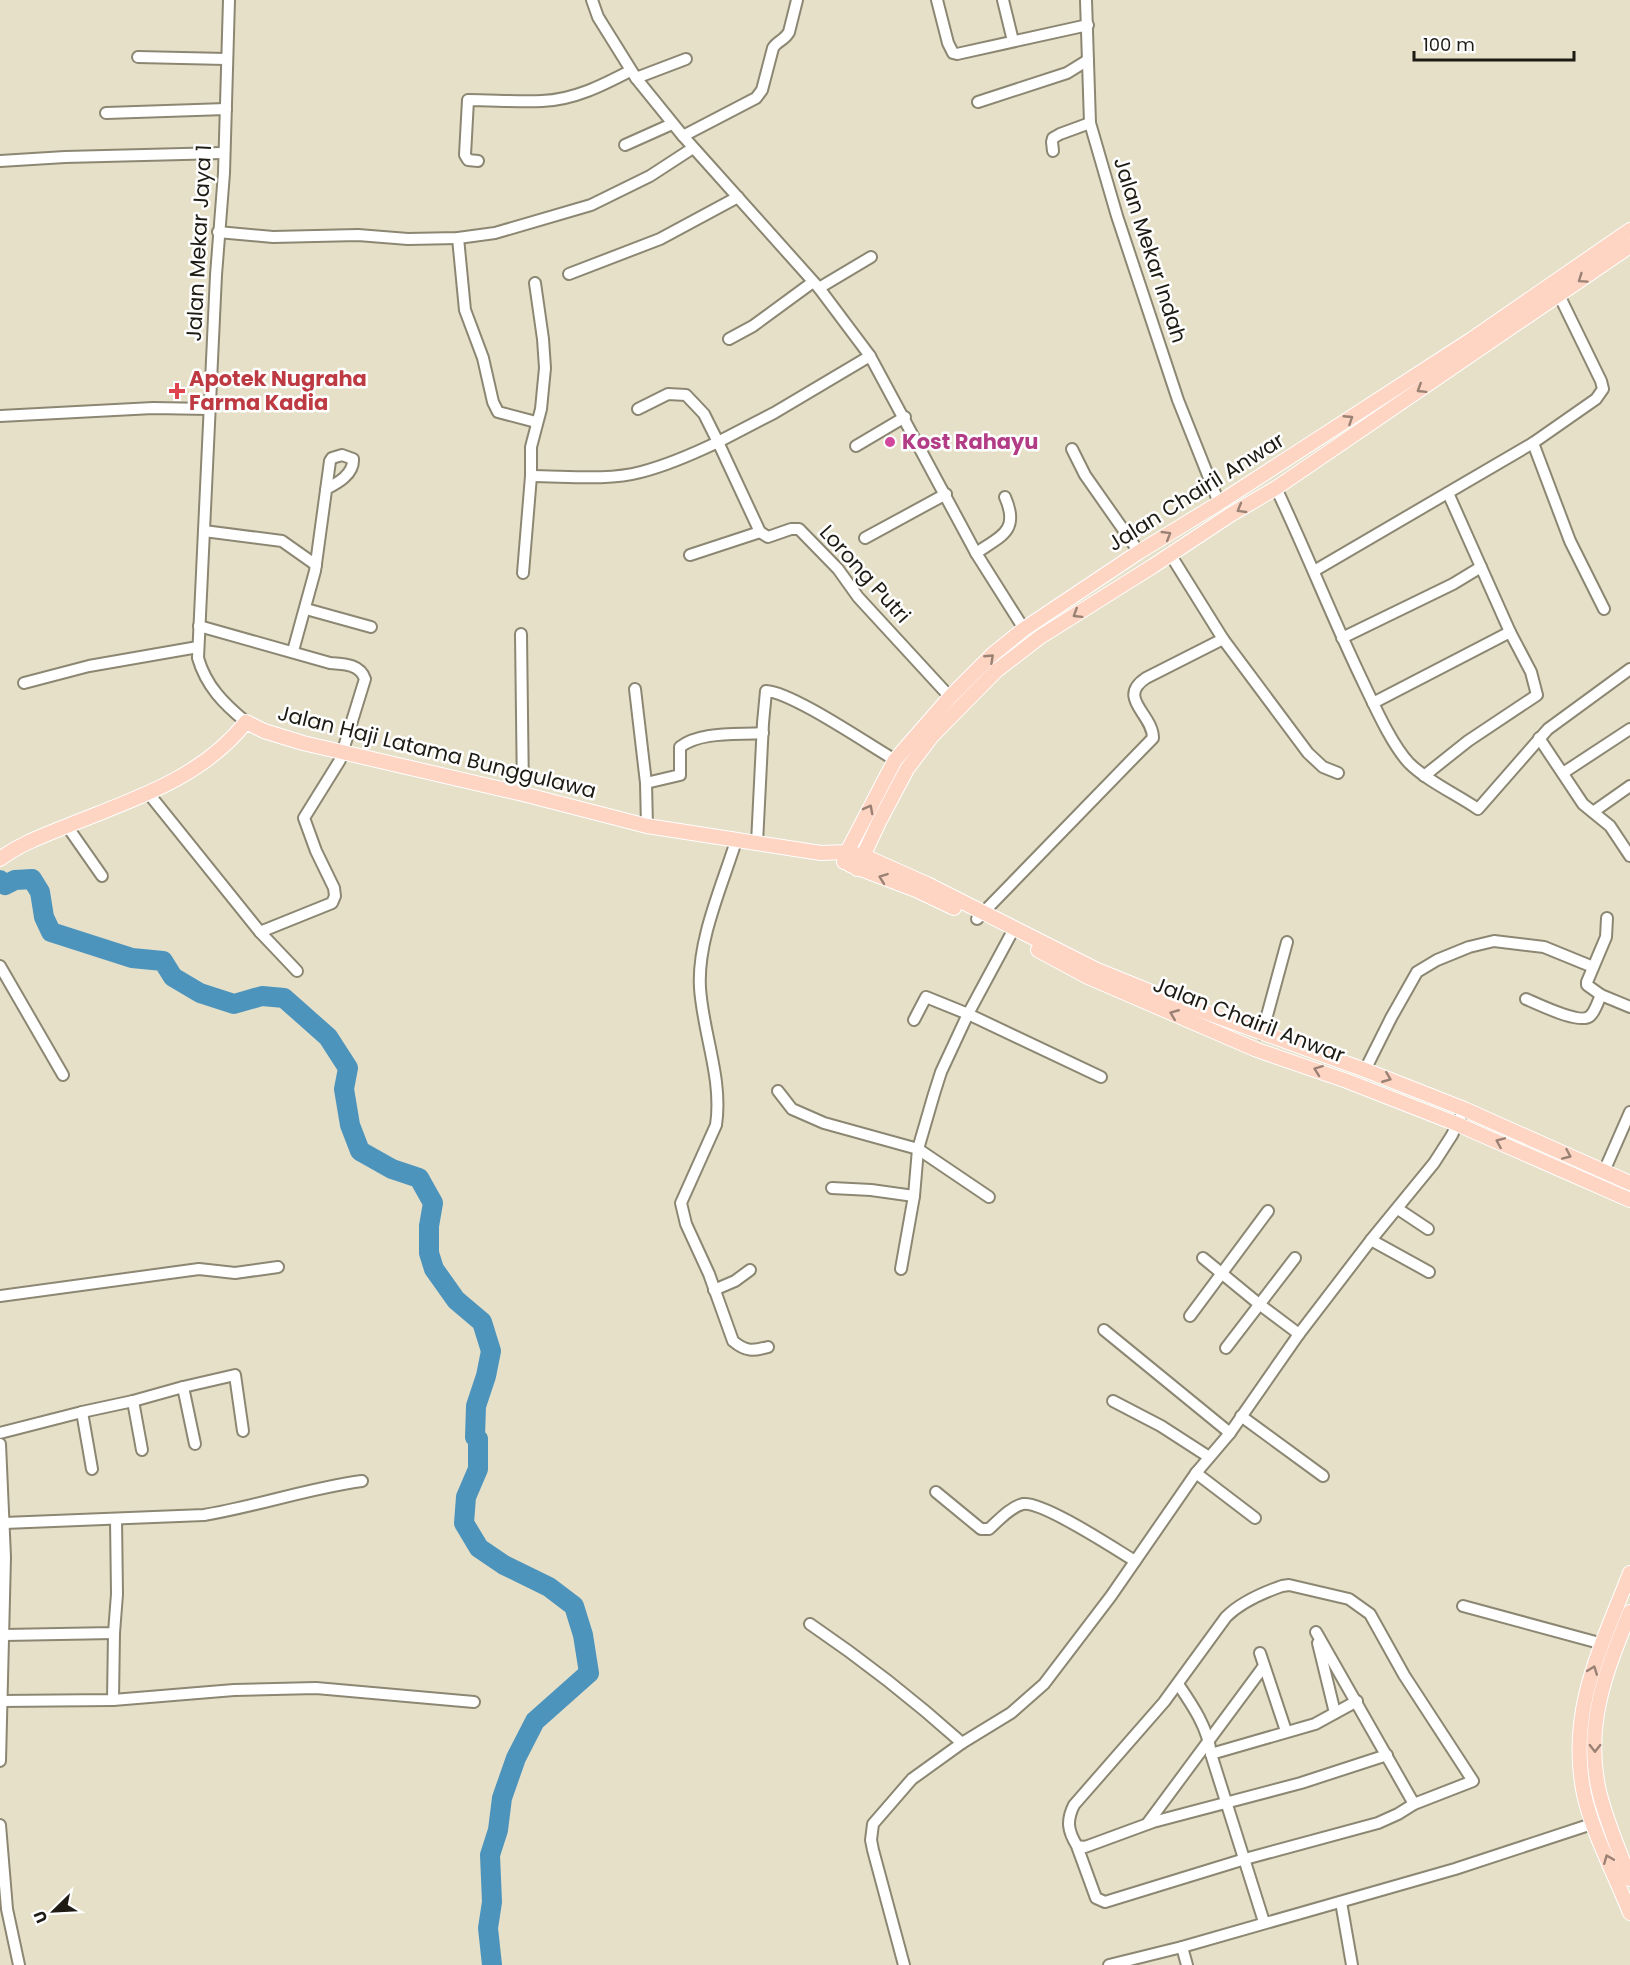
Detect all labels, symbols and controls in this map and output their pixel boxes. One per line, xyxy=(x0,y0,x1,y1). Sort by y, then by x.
scale bar xyxy=(1414,24,1574,62)
text: 100 m xyxy=(1423,32,1475,57)
street label: Jalan Mekar Jaya 1 xyxy=(179,144,218,342)
street label: Jalan Mekar Indah xyxy=(1107,153,1194,346)
one-way arrow xyxy=(1578,272,1589,283)
place label: Apotek Nugraha Farma Kadia xyxy=(189,364,367,417)
one-way arrow xyxy=(1417,382,1427,394)
marker: Apotek Nugraha Farma Kadia xyxy=(170,384,184,398)
one-way arrow xyxy=(1343,415,1353,427)
street label: Jalan Chairil Anwar xyxy=(1102,425,1290,558)
place label: Kost Rahayu xyxy=(902,427,1039,456)
marker: Kost Rahayu xyxy=(883,435,897,449)
one-way arrow xyxy=(1237,501,1247,513)
street label: Lorong Putri xyxy=(813,518,917,629)
one-way arrow xyxy=(1161,531,1171,543)
one-way arrow xyxy=(1073,607,1083,619)
one-way arrow xyxy=(983,654,993,665)
street label: Jalan Haji Latama Bunggulawa xyxy=(275,698,599,805)
one-way arrow xyxy=(862,805,873,816)
one-way arrow xyxy=(879,873,889,886)
street label: Jalan Chairil Anwar xyxy=(1149,970,1349,1070)
one-way arrow xyxy=(1169,1009,1180,1021)
one-way arrow xyxy=(1314,1065,1324,1078)
one-way arrow xyxy=(1382,1071,1392,1084)
one-way arrow xyxy=(1495,1137,1506,1149)
one-way arrow xyxy=(1560,1147,1571,1159)
one-way arrow xyxy=(1585,1665,1598,1676)
one-way arrow xyxy=(1589,1744,1601,1753)
one-way arrow xyxy=(1603,1854,1615,1865)
north arrow xyxy=(24,1881,84,1941)
text: U xyxy=(28,1907,54,1927)

